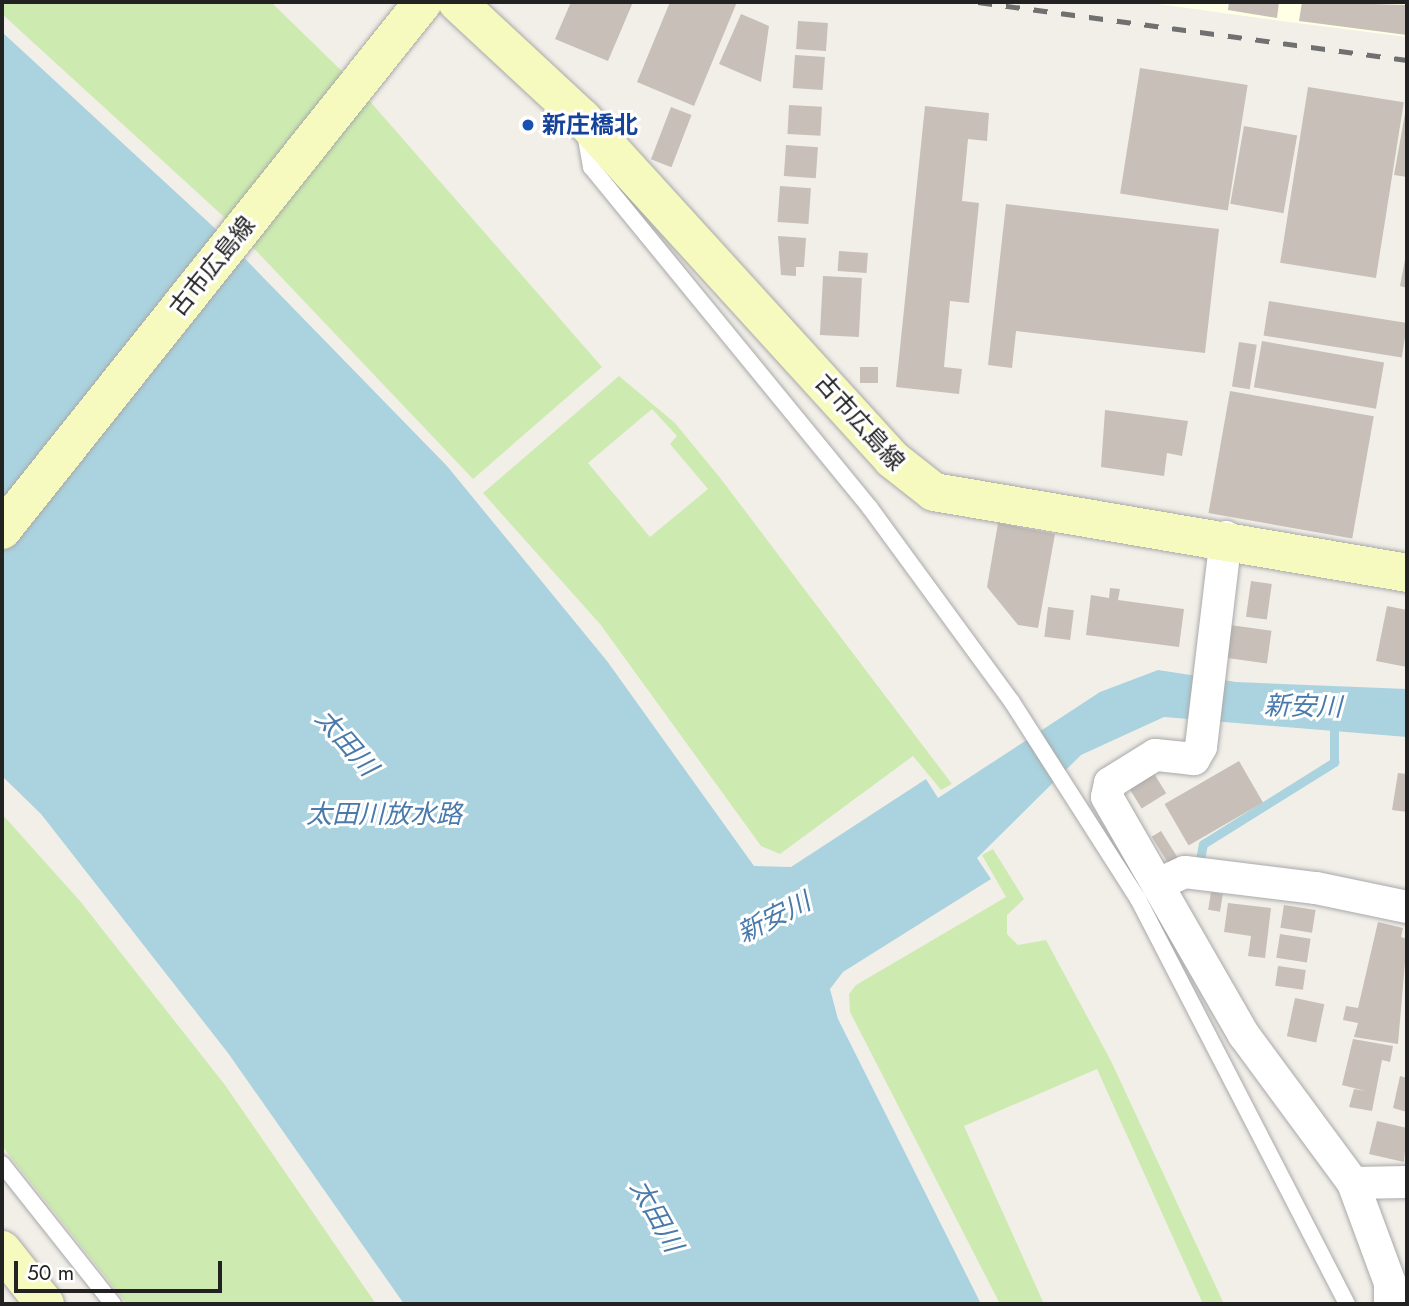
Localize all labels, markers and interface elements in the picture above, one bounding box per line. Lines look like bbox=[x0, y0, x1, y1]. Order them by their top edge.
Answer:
place label: 新庄橋北 bbox=[542, 111, 638, 139]
marker: 新庄橋北 bbox=[520, 117, 536, 133]
street label: 古市広島線 bbox=[163, 210, 261, 322]
street label: 古市広島線 bbox=[809, 368, 911, 476]
water label: 新安川 bbox=[1264, 691, 1342, 723]
water label: 太田川 bbox=[309, 703, 383, 783]
water label: 太田川放水路 bbox=[306, 799, 462, 831]
water label: 新安川 bbox=[732, 886, 816, 950]
water label: 太田川 bbox=[623, 1174, 689, 1258]
scale bar bbox=[18, 1246, 226, 1290]
text: 50 m bbox=[27, 1258, 74, 1288]

